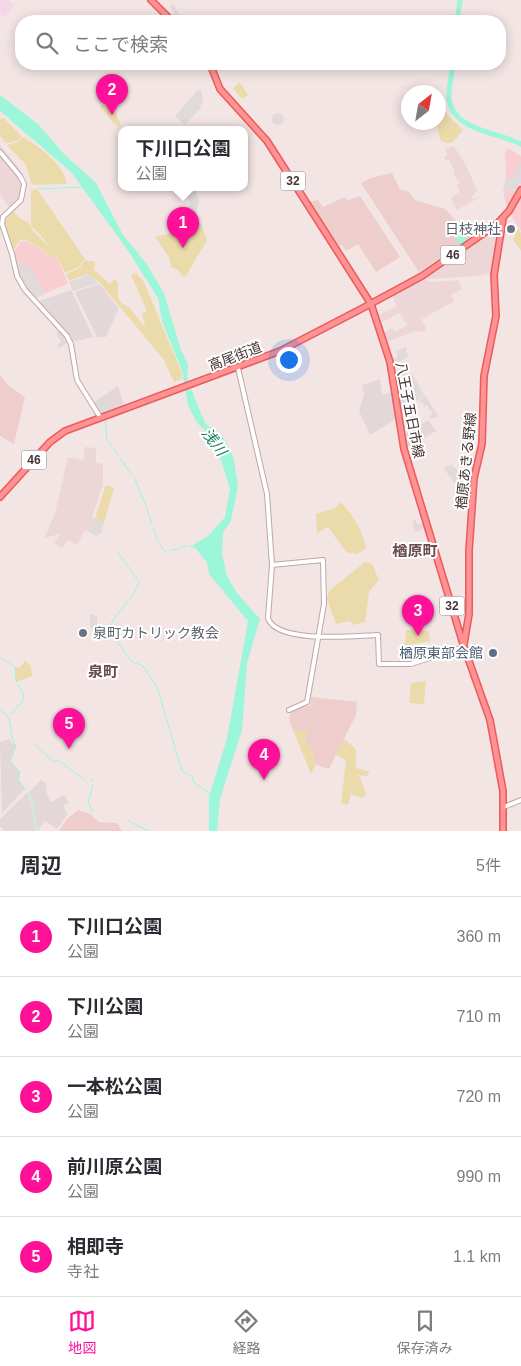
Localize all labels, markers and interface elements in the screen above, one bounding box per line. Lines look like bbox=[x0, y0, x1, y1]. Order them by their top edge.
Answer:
search box bbox=[15, 15, 506, 70]
icon: search bbox=[33, 29, 61, 57]
text: ここで検索 bbox=[73, 34, 168, 55]
pin: 2 bbox=[96, 74, 128, 115]
north arrow bbox=[401, 85, 446, 130]
popup bbox=[118, 126, 248, 191]
text: 下川口公園 bbox=[135, 138, 231, 159]
text: 公園 bbox=[135, 165, 168, 182]
road number: 32 bbox=[280, 172, 306, 190]
pin: 1 bbox=[167, 207, 199, 248]
place label: 日枝神社 bbox=[445, 221, 501, 237]
marker: 日枝神社 bbox=[505, 223, 517, 235]
road number: 46 bbox=[440, 246, 466, 264]
street label: 高尾街道 bbox=[206, 338, 264, 374]
your location bbox=[276, 347, 302, 373]
street label: 八王子五日市線 bbox=[393, 360, 427, 460]
street label: 楢原あきる野線 bbox=[453, 412, 479, 510]
water label: 浅川 bbox=[199, 425, 231, 460]
road number: 46 bbox=[22, 450, 46, 470]
district label: 楢原町 bbox=[392, 542, 438, 559]
pin: 3 bbox=[402, 595, 434, 636]
road number: 32 bbox=[440, 596, 464, 616]
place label: 泉町カトリック教会 bbox=[93, 625, 219, 641]
marker: 泉町カトリック教会 bbox=[77, 627, 89, 639]
place label: 楢原東部会館 bbox=[399, 645, 483, 661]
marker: 楢原東部会館 bbox=[487, 647, 499, 659]
district label: 泉町 bbox=[88, 663, 118, 680]
pin: 5 bbox=[53, 708, 85, 749]
pin: 4 bbox=[248, 739, 280, 780]
text: 周辺 bbox=[20, 854, 62, 877]
text: 5件 bbox=[476, 857, 501, 874]
text: 下川口公園 bbox=[67, 916, 162, 937]
text: 1 bbox=[32, 928, 40, 945]
text: 360 m bbox=[457, 928, 501, 945]
text: 公園 bbox=[67, 943, 99, 960]
text: 下川公園 bbox=[67, 996, 143, 1017]
text: 2 bbox=[32, 1008, 40, 1025]
text: 710 m bbox=[457, 1008, 501, 1025]
text: 公園 bbox=[67, 1023, 99, 1040]
text: 一本松公園 bbox=[67, 1076, 162, 1097]
text: 3 bbox=[32, 1088, 40, 1105]
text: 720 m bbox=[457, 1088, 501, 1105]
text: 公園 bbox=[67, 1103, 99, 1120]
text: 前川原公園 bbox=[67, 1156, 162, 1177]
text: 4 bbox=[32, 1168, 40, 1185]
text: 990 m bbox=[457, 1168, 501, 1185]
text: 公園 bbox=[67, 1183, 99, 1200]
text: 相即寺 bbox=[67, 1236, 124, 1257]
text: 5 bbox=[32, 1248, 40, 1265]
text: 1.1 km bbox=[453, 1248, 501, 1265]
text: 寺社 bbox=[67, 1263, 99, 1280]
tab: 地図 bbox=[68, 1307, 96, 1357]
tab: 経路 bbox=[232, 1307, 260, 1357]
tab: 保存済み bbox=[397, 1307, 453, 1357]

